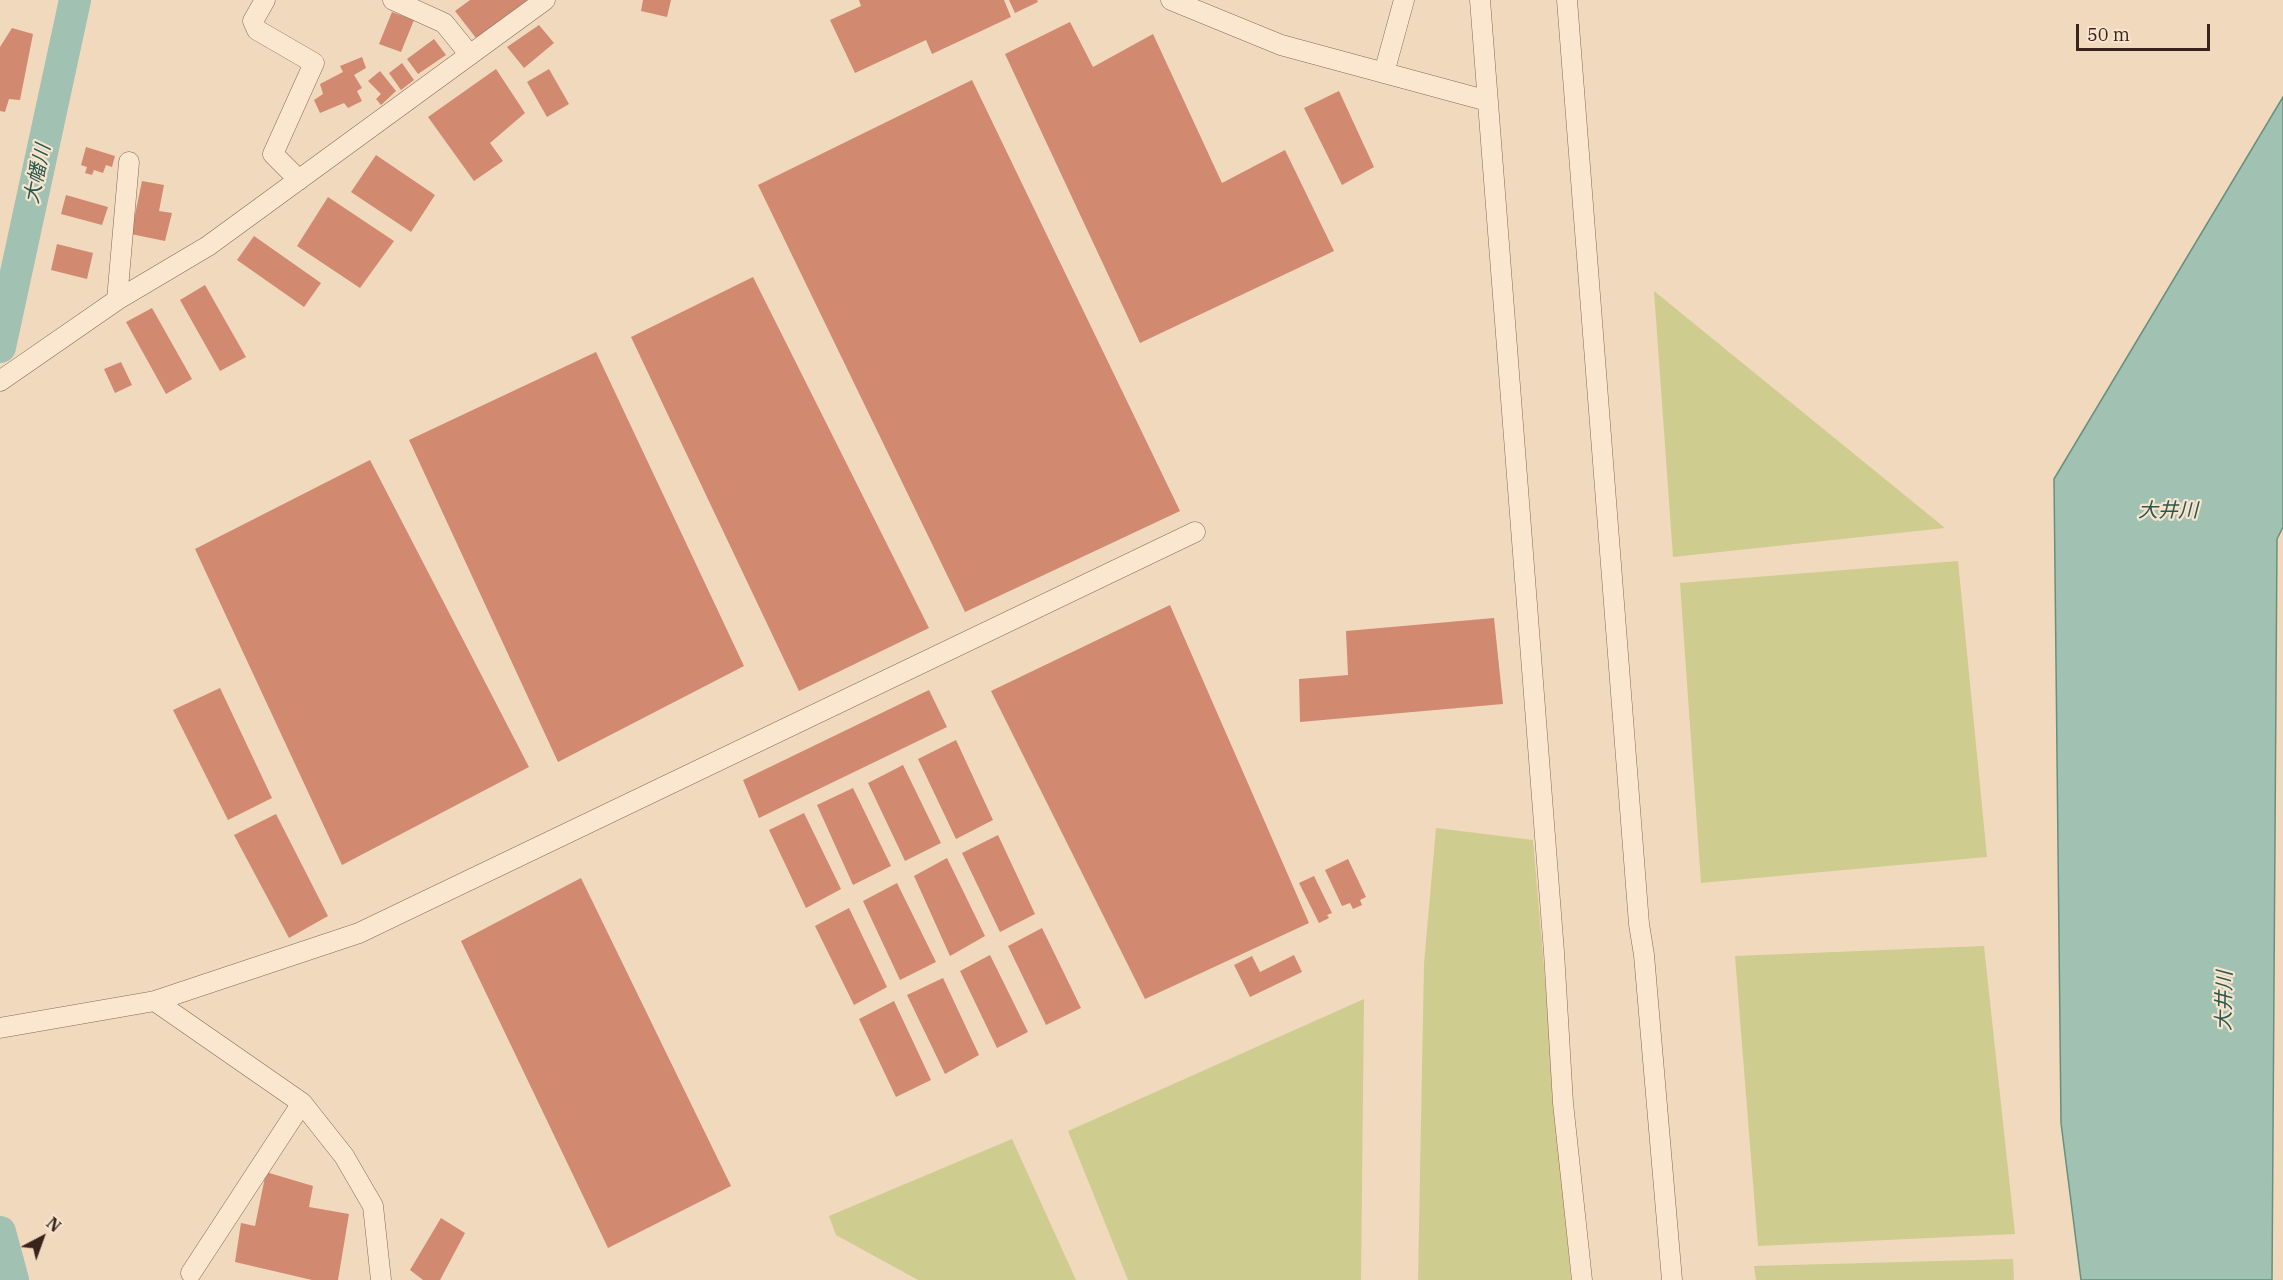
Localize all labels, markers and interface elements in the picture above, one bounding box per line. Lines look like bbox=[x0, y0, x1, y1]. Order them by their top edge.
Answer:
scale bar bbox=[2079, 12, 2212, 50]
text: 50 m bbox=[2087, 23, 2130, 46]
water label: 大幡川 bbox=[20, 142, 56, 206]
water label: 大井川 bbox=[2138, 499, 2198, 523]
water label: 大井川 bbox=[2212, 971, 2238, 1031]
north arrow bbox=[12, 1208, 72, 1268]
text: N bbox=[42, 1213, 65, 1236]

